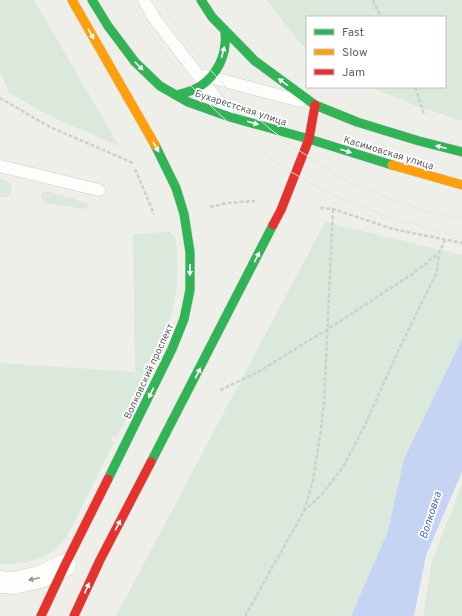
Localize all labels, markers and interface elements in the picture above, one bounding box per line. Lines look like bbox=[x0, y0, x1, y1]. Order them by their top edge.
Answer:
legend bbox=[306, 16, 446, 88]
text: Fast bbox=[342, 25, 364, 41]
one-way arrow bbox=[88, 28, 95, 40]
text: Slow bbox=[342, 45, 368, 61]
one-way arrow bbox=[220, 46, 226, 58]
one-way arrow bbox=[134, 61, 144, 71]
text: Jam bbox=[342, 65, 365, 81]
one-way arrow bbox=[278, 78, 289, 86]
street label: Бухарестская улица bbox=[193, 87, 288, 129]
one-way arrow bbox=[247, 120, 259, 126]
street label: Касимовская улица bbox=[342, 134, 435, 173]
one-way arrow bbox=[152, 141, 159, 153]
one-way arrow bbox=[434, 143, 447, 149]
one-way arrow bbox=[341, 148, 353, 154]
one-way arrow bbox=[254, 251, 261, 263]
one-way arrow bbox=[187, 264, 193, 277]
street label: Волковский проспект bbox=[121, 321, 177, 422]
one-way arrow bbox=[194, 367, 201, 378]
one-way arrow bbox=[148, 387, 154, 398]
water label: Волковка bbox=[417, 490, 445, 541]
one-way arrow bbox=[115, 520, 122, 531]
one-way arrow bbox=[27, 576, 40, 582]
one-way arrow bbox=[84, 582, 91, 594]

